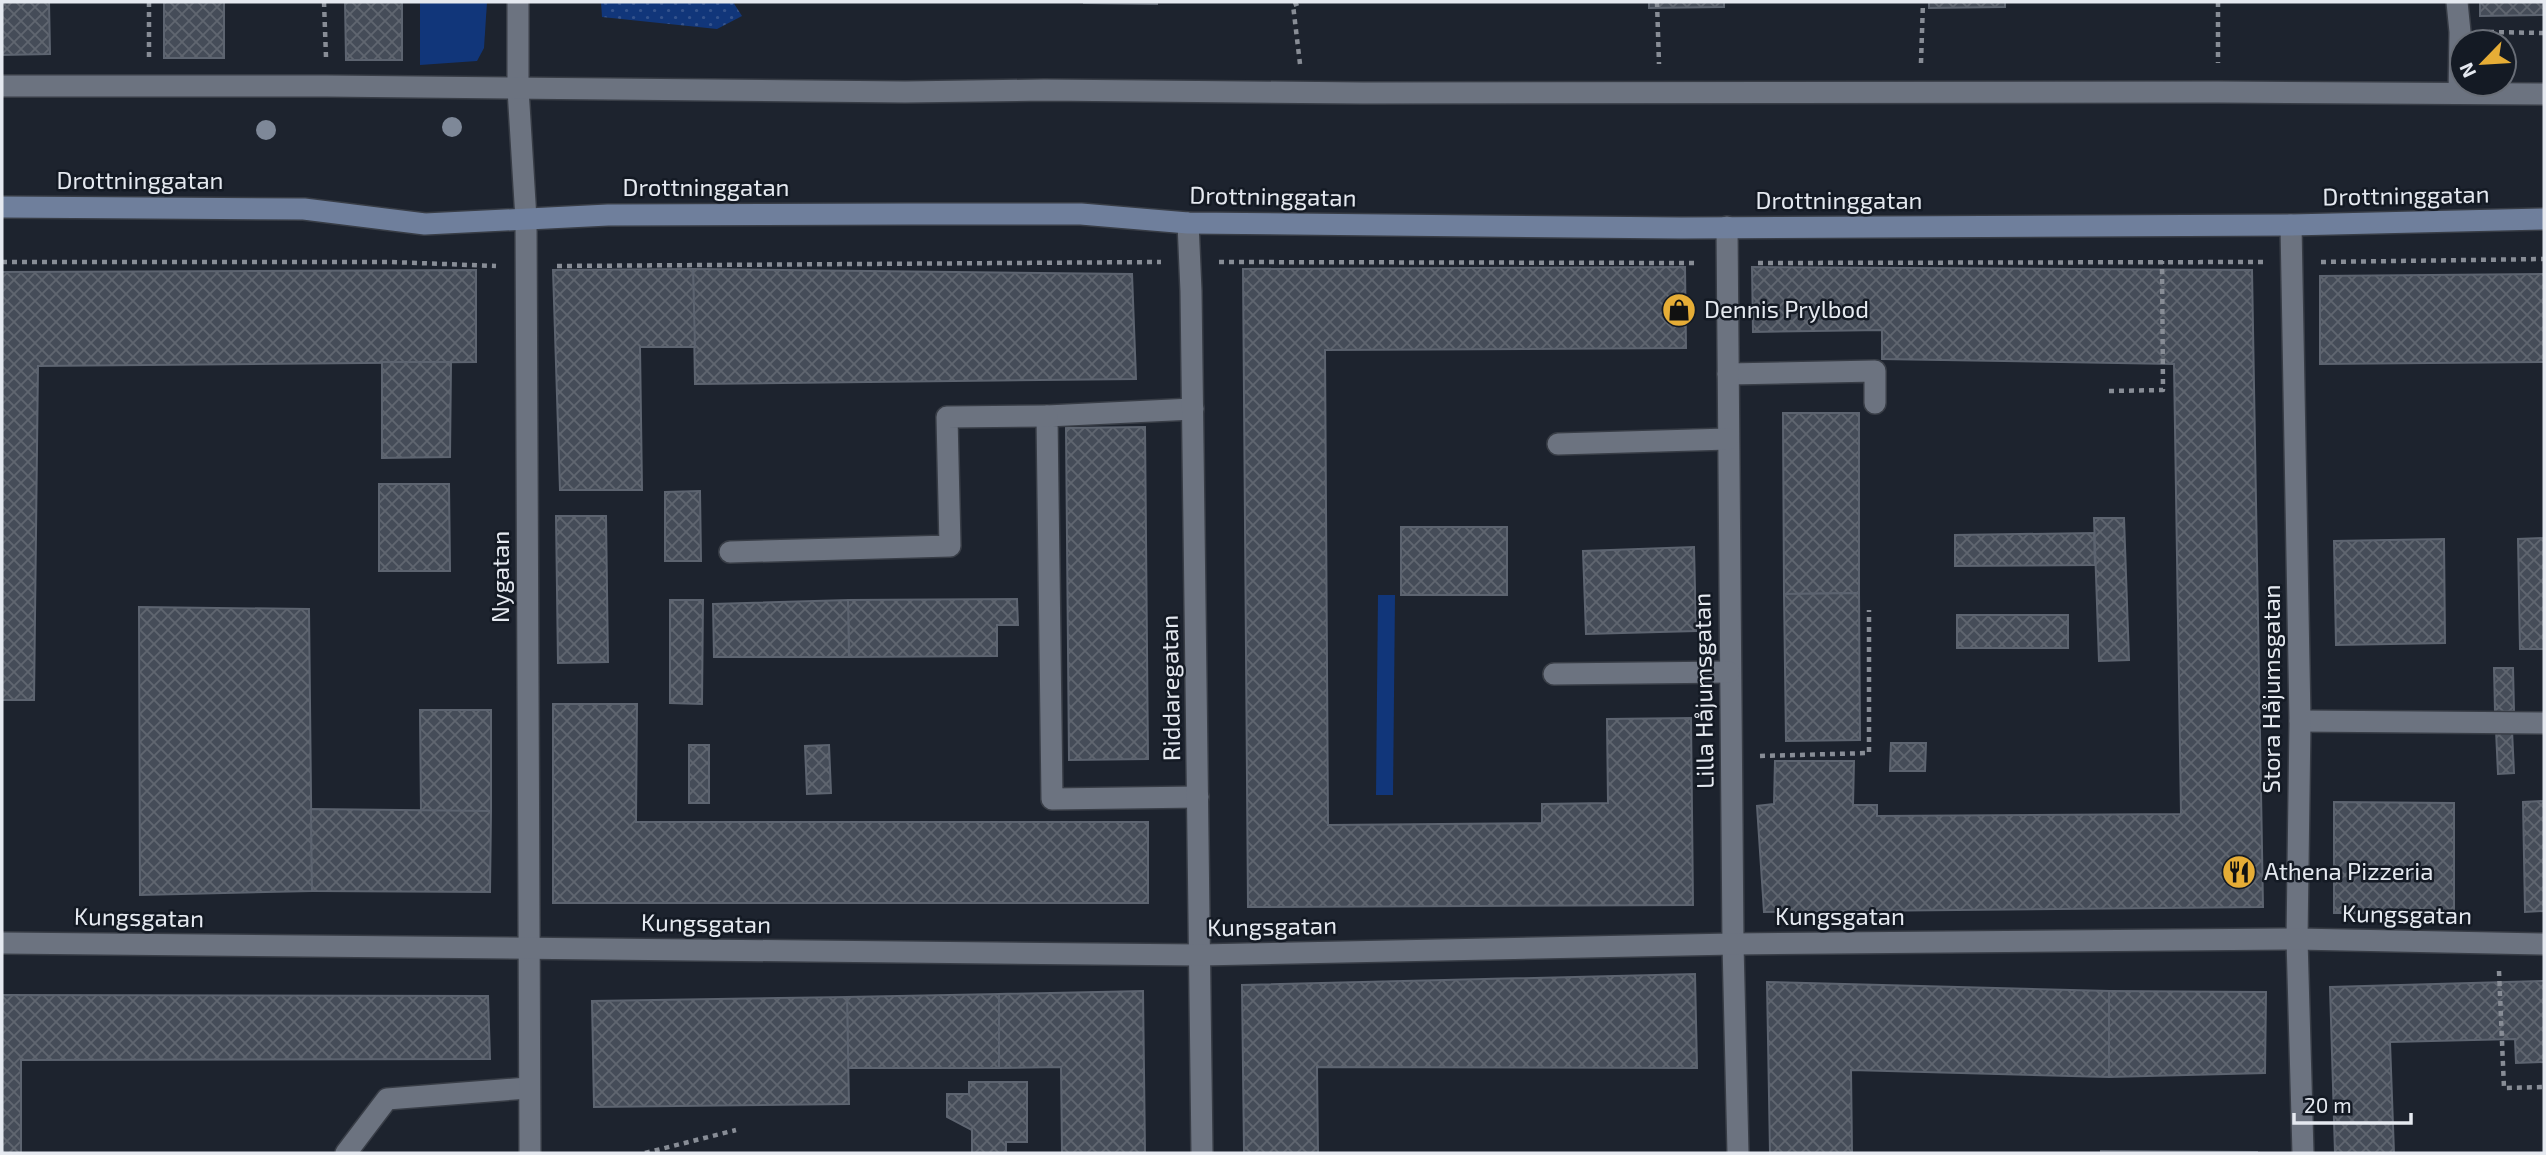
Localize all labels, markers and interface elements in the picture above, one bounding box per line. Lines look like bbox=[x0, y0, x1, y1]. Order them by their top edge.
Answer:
north arrow bbox=[2448, 28, 2518, 98]
text: N bbox=[2454, 59, 2480, 81]
street label: Drottninggatan bbox=[56, 165, 224, 194]
street label: Drottninggatan bbox=[622, 172, 790, 201]
street label: Drottninggatan bbox=[2322, 179, 2490, 210]
street label: Drottninggatan bbox=[1189, 180, 1357, 211]
street label: Drottninggatan bbox=[1755, 185, 1923, 214]
shop icon: Dennis Prylbod bbox=[1660, 291, 1698, 329]
place label: Dennis Prylbod bbox=[1704, 294, 1869, 323]
street label: Nygatan bbox=[485, 531, 514, 623]
street label: Stora Håjumsgatan bbox=[2256, 584, 2285, 794]
street label: Lilla Håjumsgatan bbox=[1686, 593, 1719, 789]
street label: Riddaregatan bbox=[1154, 615, 1185, 761]
restaurant icon: Athena Pizzeria bbox=[2220, 853, 2258, 891]
place label: Athena Pizzeria bbox=[2264, 856, 2433, 885]
street label: Kungsgatan bbox=[2342, 898, 2472, 929]
street label: Kungsgatan bbox=[74, 901, 204, 932]
street label: Kungsgatan bbox=[1775, 901, 1905, 930]
street label: Kungsgatan bbox=[641, 907, 771, 938]
street label: Kungsgatan bbox=[1207, 910, 1337, 941]
scale bar bbox=[2294, 1082, 2411, 1126]
text: 20 m bbox=[2304, 1092, 2352, 1117]

